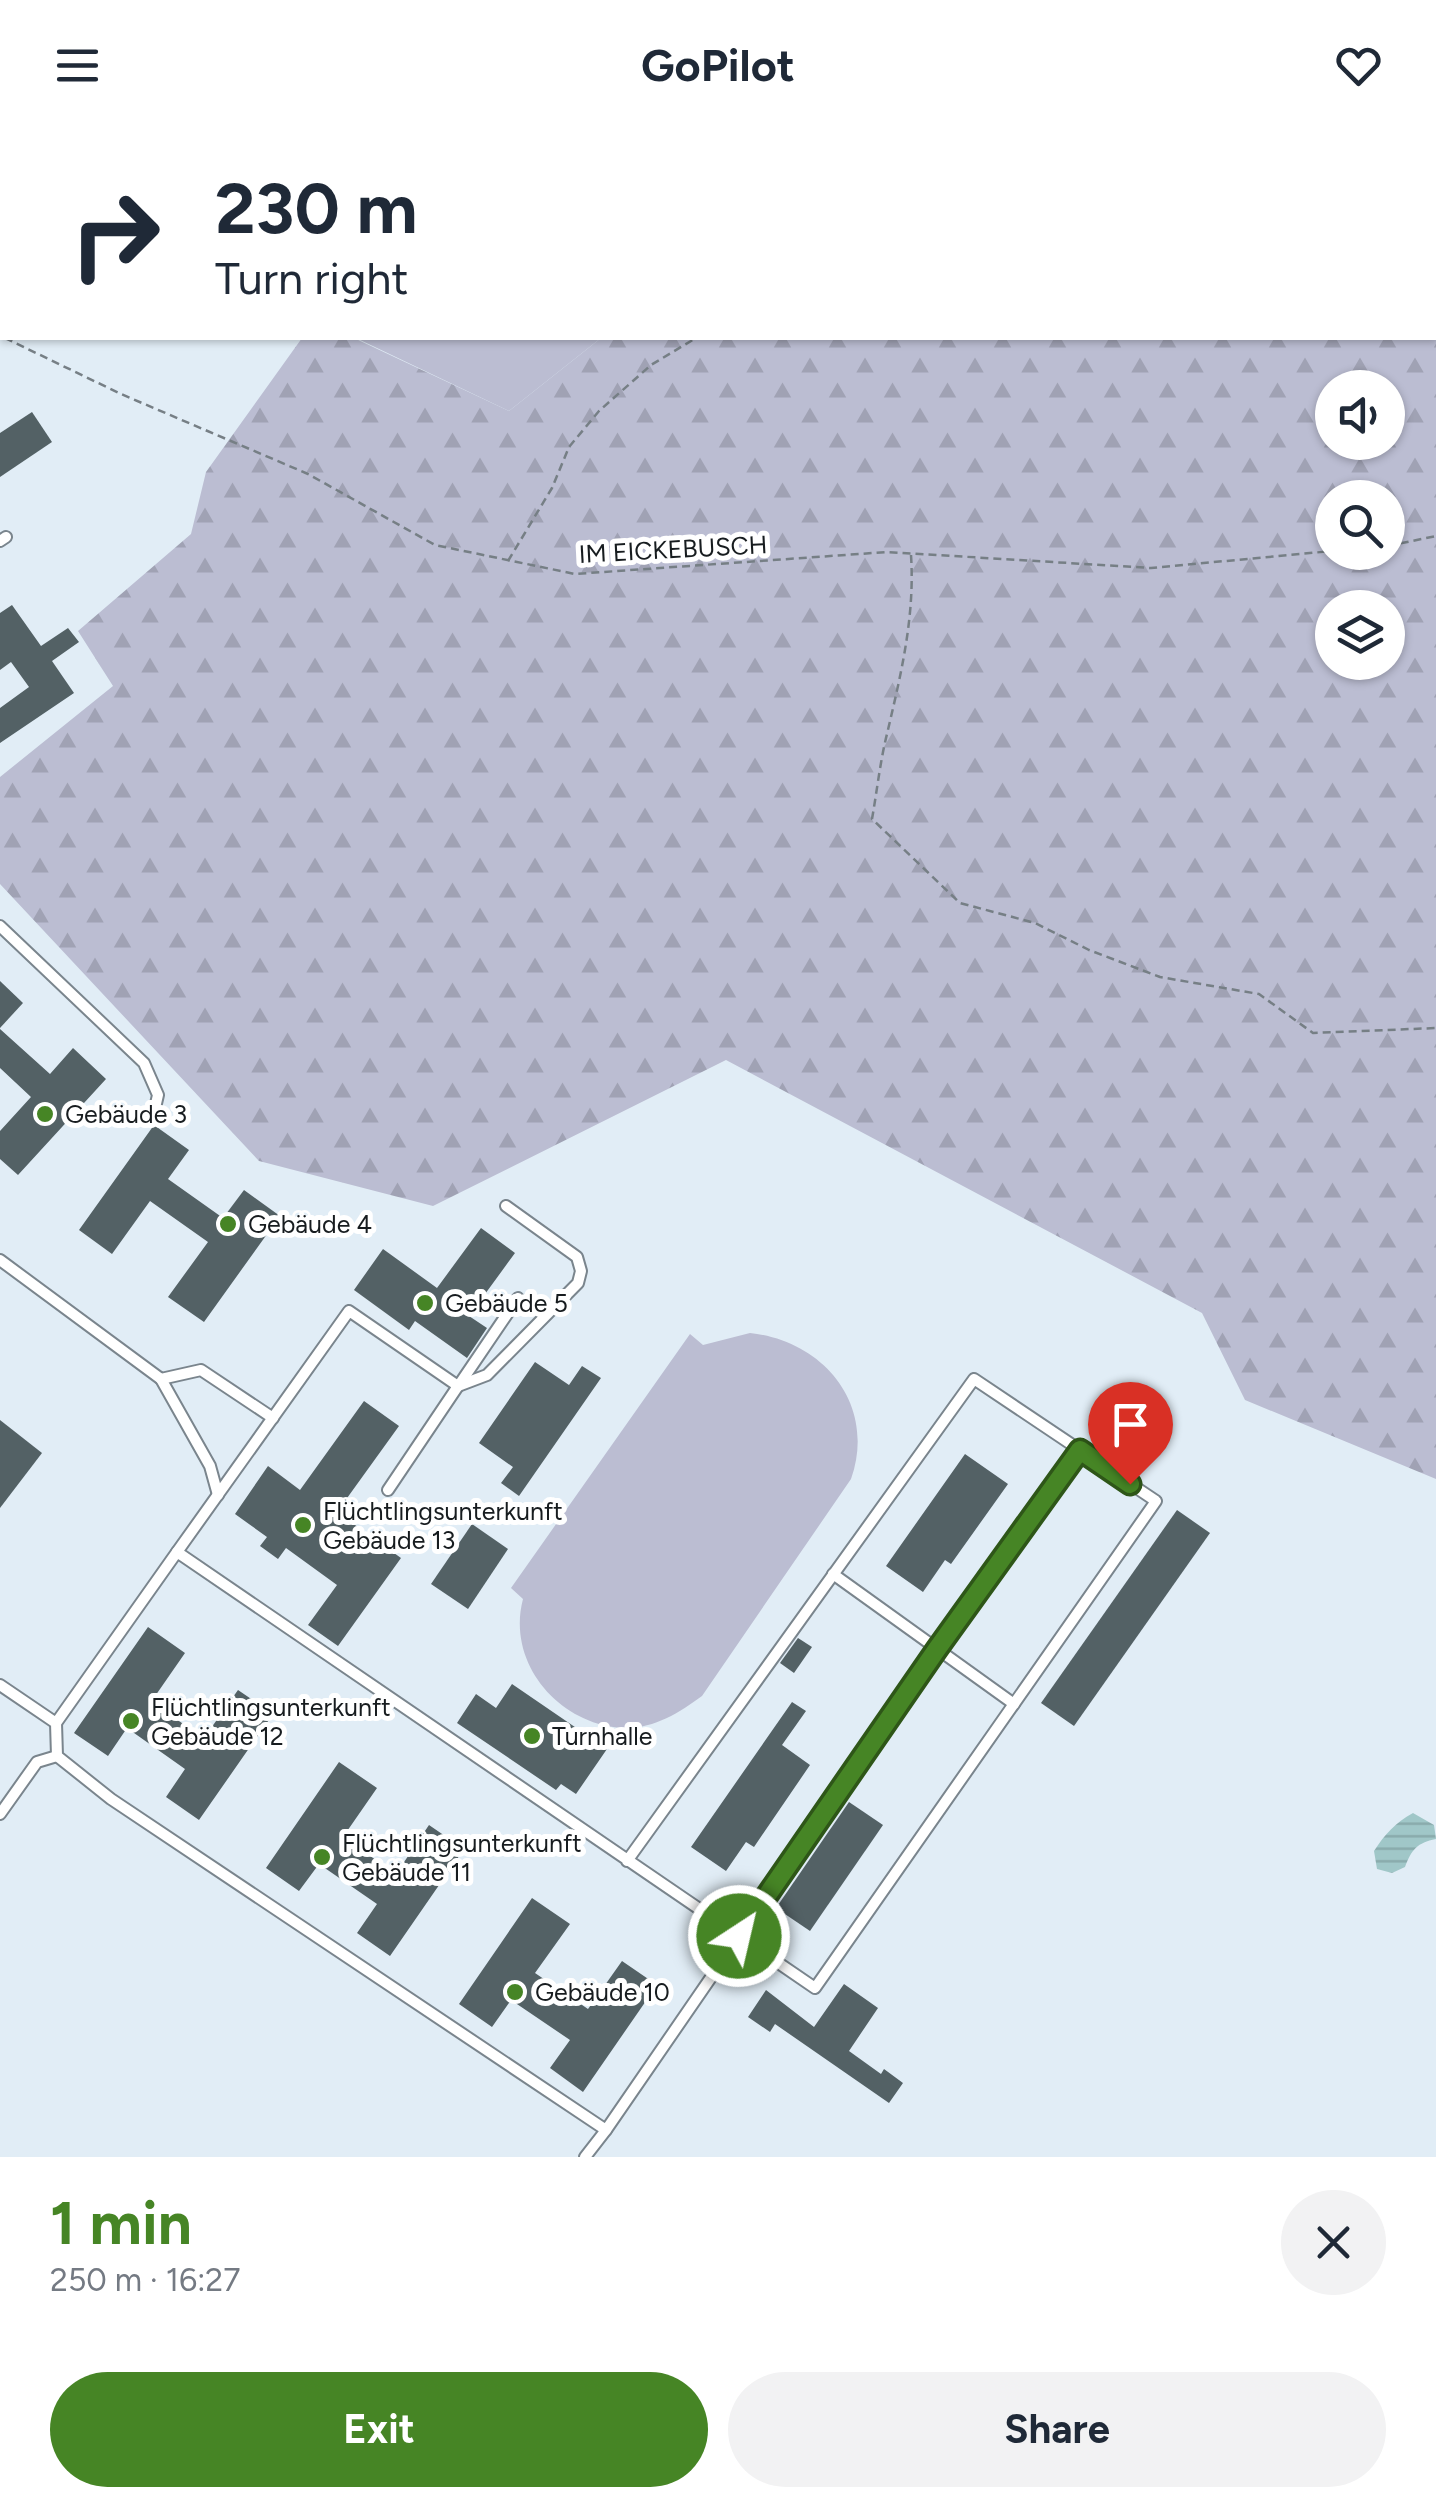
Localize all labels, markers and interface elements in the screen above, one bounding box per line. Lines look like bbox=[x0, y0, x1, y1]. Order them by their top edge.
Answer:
icon: menu bbox=[50, 38, 105, 93]
text: GoPilot bbox=[641, 38, 795, 92]
icon: heart bbox=[1331, 38, 1386, 93]
text: 230 m bbox=[215, 166, 418, 251]
icon: right bbox=[50, 170, 180, 300]
text: Turn right bbox=[215, 251, 408, 305]
map controls bbox=[1315, 370, 1405, 680]
button: sound bbox=[1315, 370, 1405, 460]
button: search bbox=[1315, 480, 1405, 570]
street label: IM EICKEBUSCH bbox=[578, 529, 768, 569]
button: layers bbox=[1315, 590, 1405, 680]
place label: Gebäude 3 bbox=[65, 1099, 187, 1129]
marker: Gebäude 3 bbox=[34, 1103, 56, 1125]
place label: Gebäude 4 bbox=[248, 1209, 372, 1239]
marker: Gebäude 4 bbox=[217, 1213, 239, 1235]
place label: Gebäude 5 bbox=[445, 1288, 568, 1318]
marker: Gebäude 5 bbox=[414, 1292, 436, 1314]
pin bbox=[1088, 1382, 1173, 1485]
icon: arrive bbox=[1103, 1397, 1158, 1452]
place label: Flüchtlingsunterkunft Gebäude 13 bbox=[323, 1496, 563, 1555]
marker: Flüchtlingsunterkunft Gebäude 13 bbox=[292, 1514, 314, 1536]
place label: Flüchtlingsunterkunft Gebäude 12 bbox=[151, 1692, 391, 1751]
marker: Flüchtlingsunterkunft Gebäude 12 bbox=[120, 1710, 142, 1732]
place label: Turnhalle bbox=[552, 1721, 652, 1751]
marker: Turnhalle bbox=[521, 1725, 543, 1747]
place label: Flüchtlingsunterkunft Gebäude 11 bbox=[342, 1828, 582, 1887]
marker: Flüchtlingsunterkunft Gebäude 11 bbox=[311, 1846, 333, 1868]
position arrow bbox=[687, 1884, 791, 1988]
place label: Gebäude 10 bbox=[535, 1977, 670, 2007]
marker: Gebäude 10 bbox=[504, 1981, 526, 2003]
text: 1 min bbox=[50, 2187, 192, 2259]
button: close bbox=[1281, 2190, 1386, 2295]
text: 250 m · 16:27 bbox=[50, 2261, 240, 2299]
button: Exit bbox=[50, 2372, 708, 2487]
button: Share bbox=[728, 2372, 1386, 2487]

